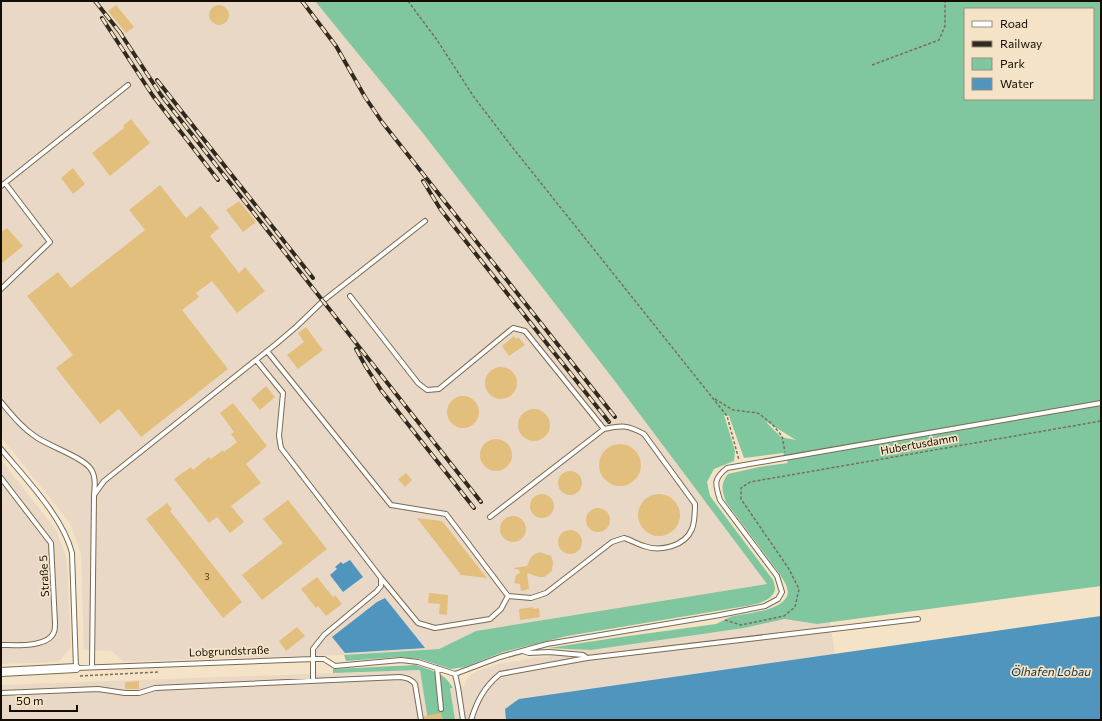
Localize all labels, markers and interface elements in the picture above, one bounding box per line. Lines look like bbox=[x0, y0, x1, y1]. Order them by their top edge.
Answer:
legend bbox=[964, 8, 1094, 100]
text: Road bbox=[1000, 16, 1028, 30]
text: Railway bbox=[1000, 36, 1042, 50]
text: Park bbox=[1000, 56, 1026, 70]
text: Water bbox=[1000, 76, 1034, 90]
street label: Hubertusdamm bbox=[879, 430, 958, 457]
street label: Straße 5 bbox=[36, 555, 51, 597]
house number: 3 bbox=[204, 571, 210, 582]
street label: Lobgrundstraße bbox=[189, 643, 270, 658]
water label: Ölhafen Lobau bbox=[1011, 664, 1091, 678]
scale bar bbox=[10, 687, 77, 713]
text: 50 m bbox=[16, 693, 44, 707]

